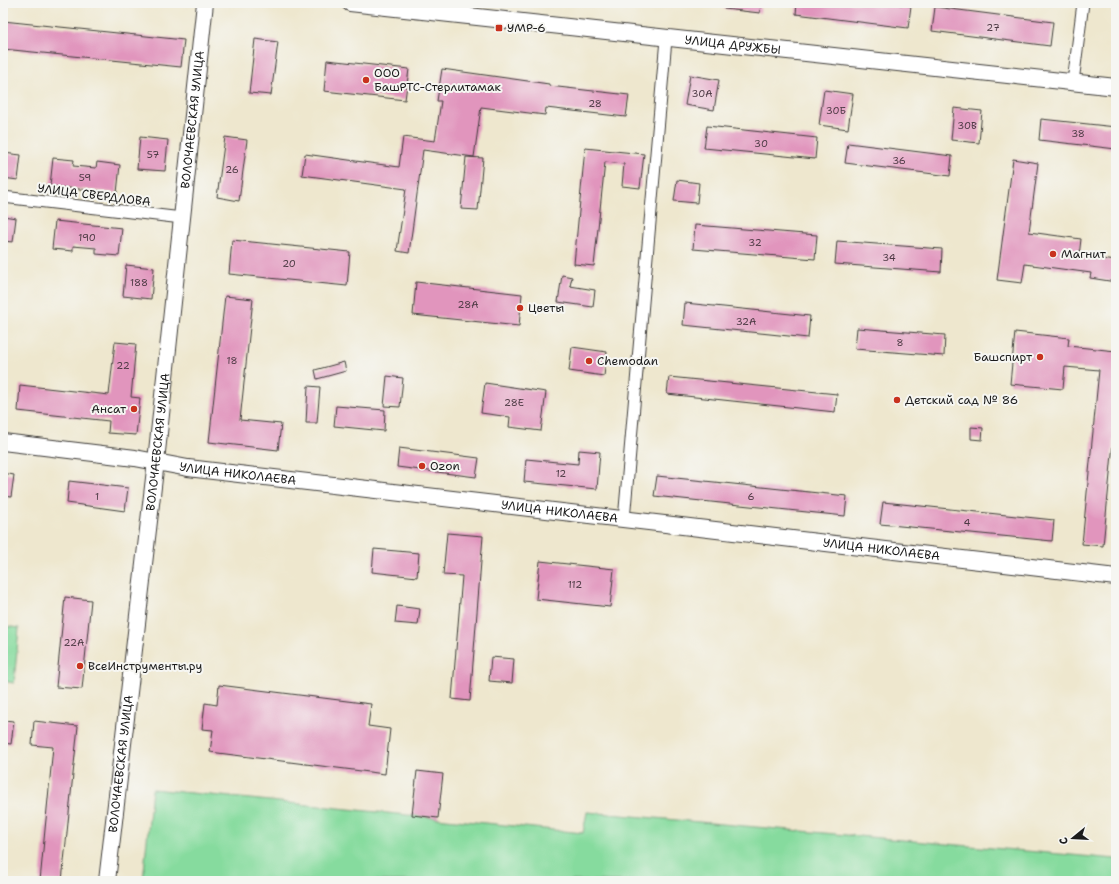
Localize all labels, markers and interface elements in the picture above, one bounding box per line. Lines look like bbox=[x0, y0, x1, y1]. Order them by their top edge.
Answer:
place label: УМР-6 bbox=[507, 20, 546, 36]
house number: 27 bbox=[986, 21, 1000, 34]
marker: УМР-6 bbox=[494, 23, 504, 33]
street label: УЛИЦА ДРУЖБЫ bbox=[684, 32, 782, 58]
street label: ВОЛОЧАЕВСКАЯ УЛИЦА bbox=[177, 50, 208, 189]
place label: ООО БашРТС-Стерлитамак bbox=[374, 65, 501, 95]
marker: ООО БашРТС-Стерлитамак bbox=[361, 75, 371, 85]
house number: 30А bbox=[691, 87, 713, 100]
house number: 28 bbox=[588, 97, 602, 110]
house number: 30Б bbox=[826, 104, 846, 117]
house number: 30В bbox=[957, 119, 977, 132]
house number: 38 bbox=[1071, 127, 1085, 140]
house number: 30 bbox=[754, 137, 768, 150]
house number: 57 bbox=[147, 148, 159, 161]
house number: 36 bbox=[892, 154, 906, 167]
house number: 26 bbox=[225, 163, 239, 176]
house number: 59 bbox=[79, 171, 91, 184]
street label: УЛИЦА СВЕРДЛОВА bbox=[36, 180, 152, 210]
house number: 190 bbox=[78, 231, 96, 244]
house number: 32 bbox=[748, 236, 762, 249]
place label: Магнит bbox=[1061, 246, 1107, 262]
marker: Магнит bbox=[1048, 249, 1058, 259]
house number: 34 bbox=[882, 251, 896, 264]
house number: 20 bbox=[282, 257, 296, 270]
house number: 188 bbox=[130, 276, 148, 289]
house number: 28А bbox=[458, 298, 478, 311]
place label: Цветы bbox=[528, 300, 564, 316]
marker: Цветы bbox=[515, 303, 525, 313]
house number: 32А bbox=[736, 315, 756, 328]
house number: 8 bbox=[897, 336, 904, 349]
place label: Башспирт bbox=[973, 349, 1033, 365]
marker: Башспирт bbox=[1035, 352, 1045, 362]
place label: Chemodan bbox=[597, 353, 658, 369]
house number: 18 bbox=[226, 354, 238, 367]
marker: Chemodan bbox=[584, 356, 594, 366]
house number: 22 bbox=[116, 359, 130, 372]
street label: ВОЛОЧАЕВСКАЯ УЛИЦА bbox=[142, 372, 173, 512]
place label: Детский сад № 86 bbox=[905, 392, 1018, 408]
marker: Детский сад № 86 bbox=[892, 395, 902, 405]
house number: 28Е bbox=[504, 396, 524, 409]
place label: Ансат bbox=[91, 401, 127, 417]
marker: Ансат bbox=[129, 404, 139, 414]
place label: Ozon bbox=[430, 458, 460, 474]
street label: УЛИЦА НИКОЛАЕВА bbox=[178, 459, 297, 489]
marker: Ozon bbox=[417, 461, 427, 471]
house number: 12 bbox=[556, 467, 566, 480]
house number: 1 bbox=[95, 490, 99, 503]
house number: 6 bbox=[748, 490, 755, 503]
street label: УЛИЦА НИКОЛАЕВА bbox=[500, 497, 619, 526]
house number: 4 bbox=[964, 516, 971, 529]
street label: УЛИЦА НИКОЛАЕВА bbox=[822, 535, 941, 564]
house number: 112 bbox=[568, 578, 582, 591]
house number: 22А bbox=[64, 636, 84, 649]
place label: ВсеИнструменты.ру bbox=[88, 658, 202, 674]
marker: ВсеИнструменты.ру bbox=[75, 661, 85, 671]
street label: ВОЛОЧАЕВСКАЯ УЛИЦА bbox=[105, 694, 137, 833]
north arrow bbox=[1053, 818, 1093, 858]
text: С bbox=[1056, 835, 1072, 846]

